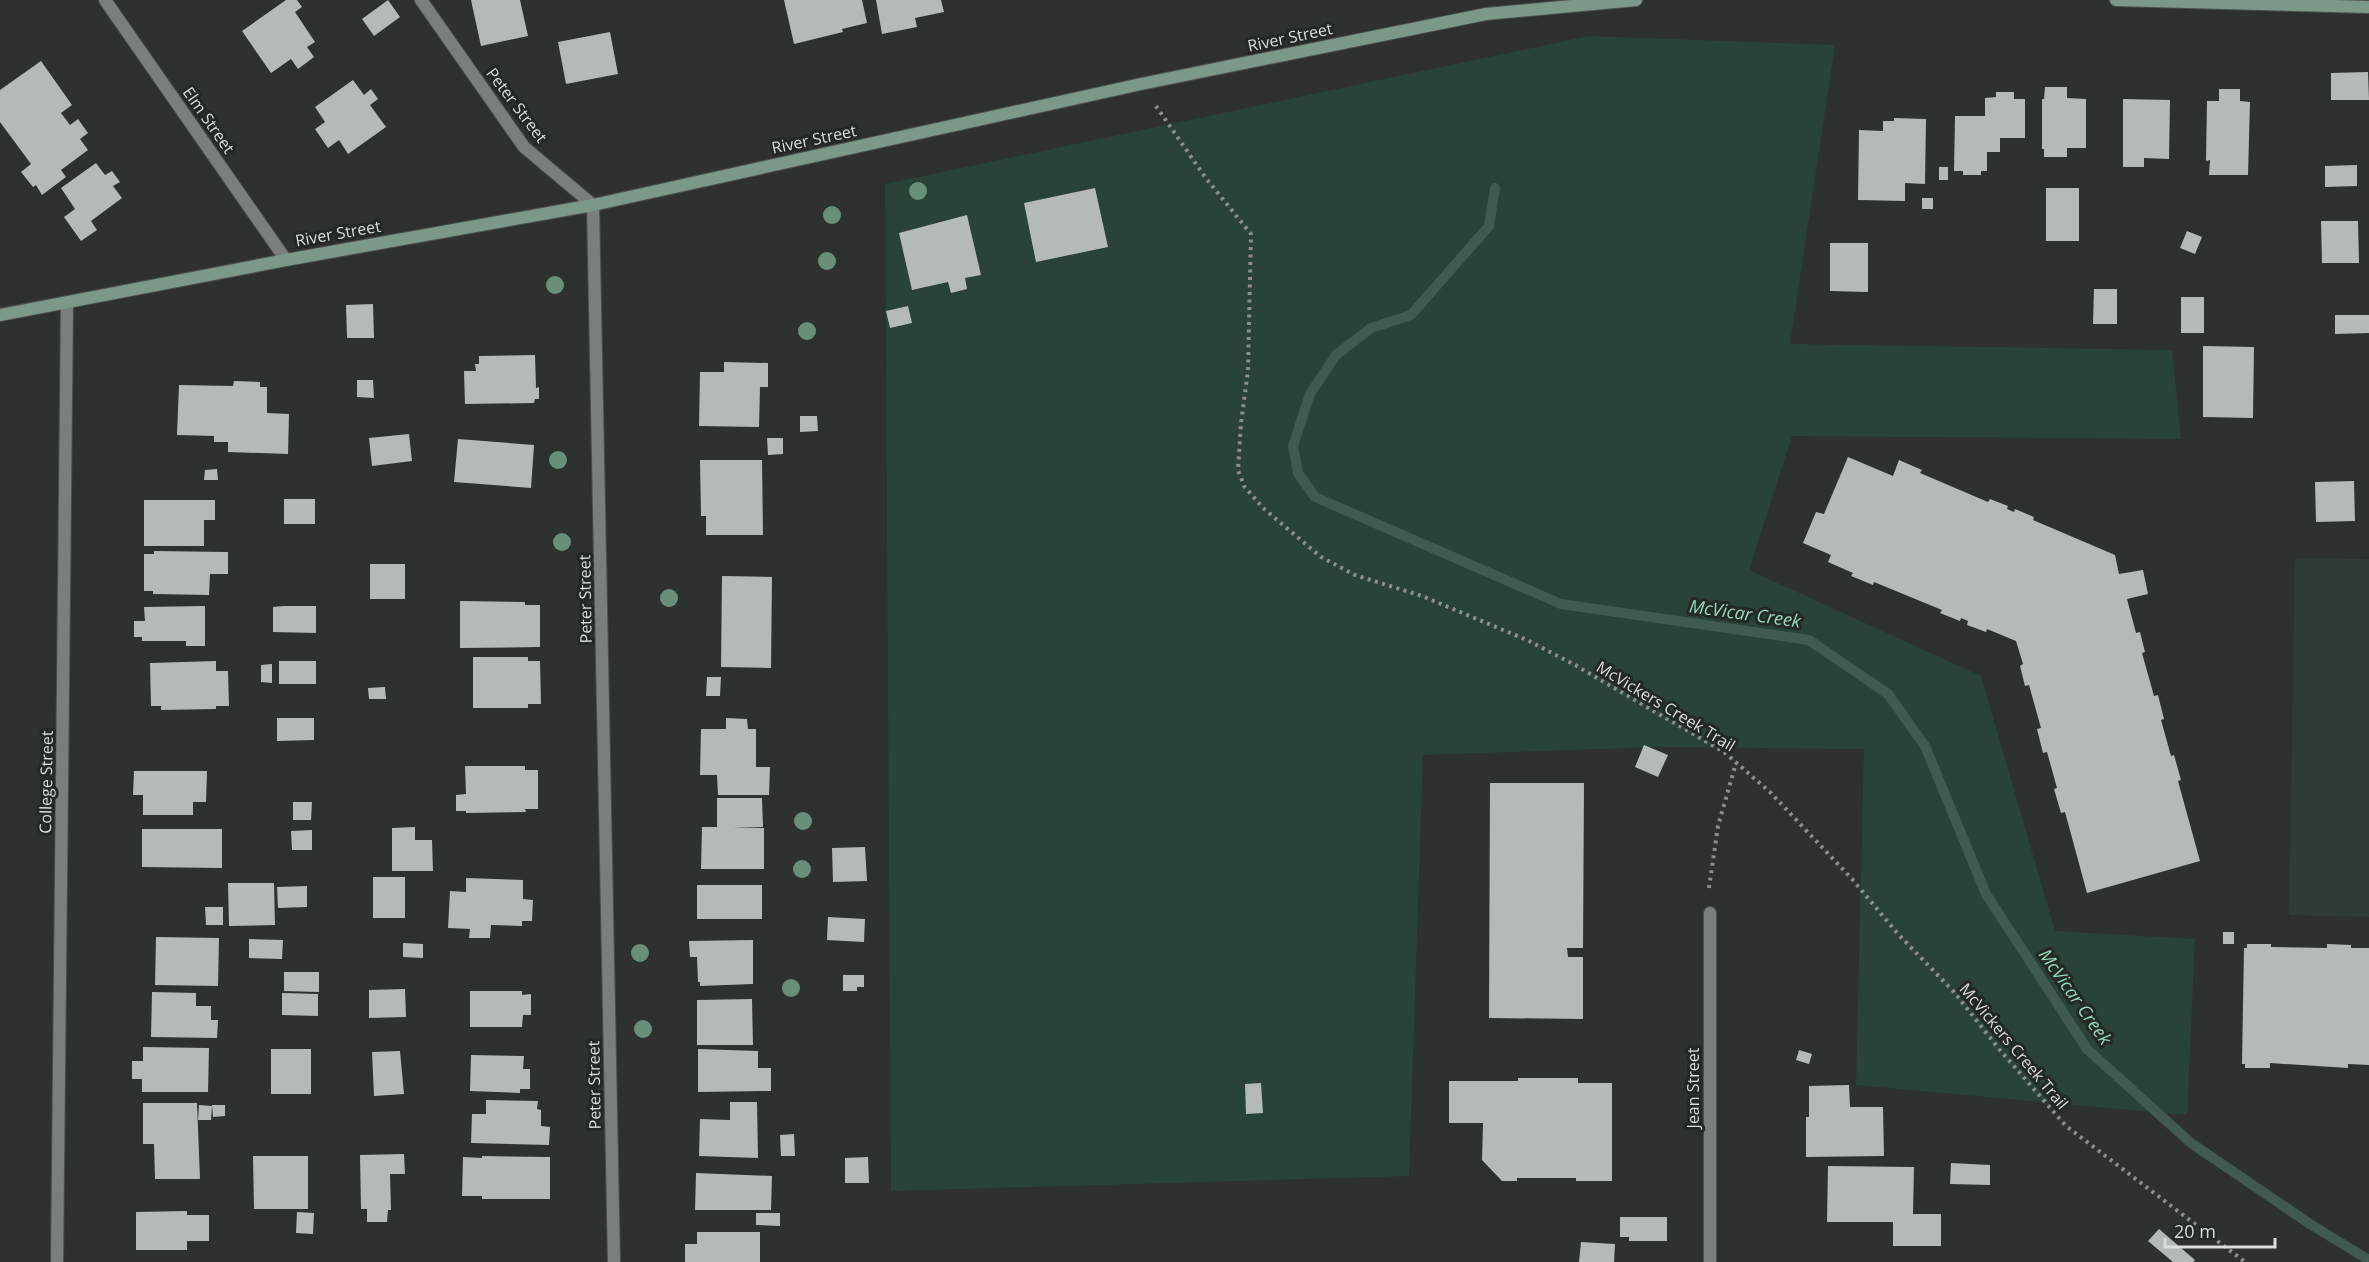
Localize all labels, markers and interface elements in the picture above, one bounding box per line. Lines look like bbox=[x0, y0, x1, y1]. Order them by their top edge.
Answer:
street label: River Street bbox=[1246, 17, 1335, 57]
street label: Peter Street bbox=[482, 63, 553, 147]
street label: Elm Street bbox=[178, 82, 240, 158]
street label: River Street bbox=[770, 119, 859, 159]
street label: River Street bbox=[294, 215, 383, 251]
street label: Peter Street bbox=[573, 554, 597, 644]
water label: McVicar Creek bbox=[1688, 593, 1804, 633]
street label: McVickers Creek Trail bbox=[1592, 656, 1740, 756]
street label: College Street bbox=[34, 730, 58, 834]
water label: McVicar Creek bbox=[2034, 944, 2119, 1050]
street label: McVickers Creek Trail bbox=[1955, 978, 2073, 1114]
street label: Peter Street bbox=[582, 1040, 606, 1130]
street label: Jean Street bbox=[1682, 1047, 1704, 1130]
scale bar bbox=[2165, 1211, 2274, 1249]
text: 20 m bbox=[2174, 1219, 2216, 1243]

